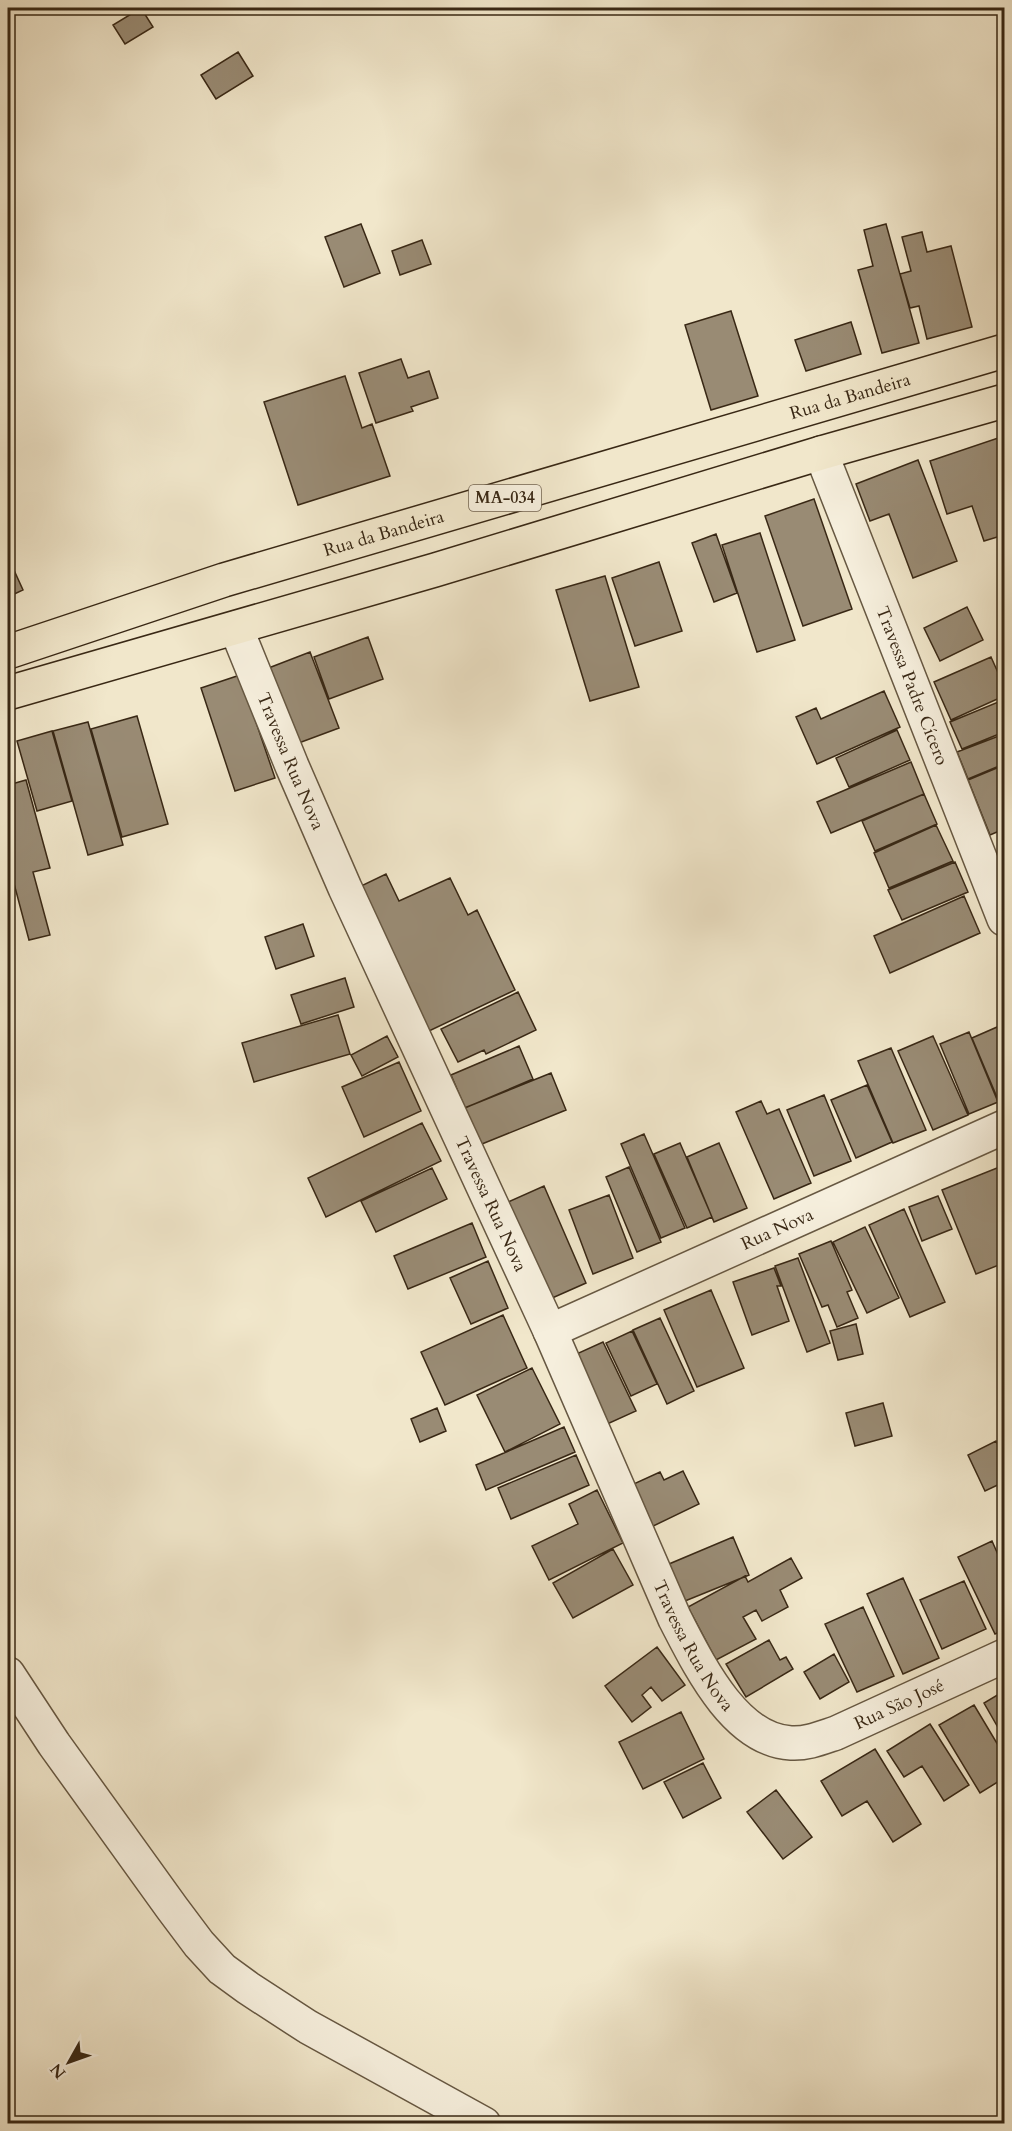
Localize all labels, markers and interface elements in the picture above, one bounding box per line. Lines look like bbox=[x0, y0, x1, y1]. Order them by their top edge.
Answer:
street label: Rua da Bandeira bbox=[787, 367, 913, 426]
road number: MA-034 bbox=[469, 485, 541, 511]
street label: Rua da Bandeira bbox=[320, 504, 447, 563]
street label: Travessa Padre Cícero bbox=[870, 603, 955, 769]
street label: Travessa Rua Nova bbox=[251, 689, 331, 834]
street label: Travessa Rua Nova bbox=[449, 1132, 533, 1276]
street label: Rua Nova bbox=[737, 1202, 818, 1256]
street label: Travessa Rua Nova bbox=[647, 1576, 740, 1717]
street label: Rua São José bbox=[850, 1673, 948, 1736]
north arrow bbox=[39, 2032, 99, 2092]
text: N bbox=[45, 2059, 71, 2083]

